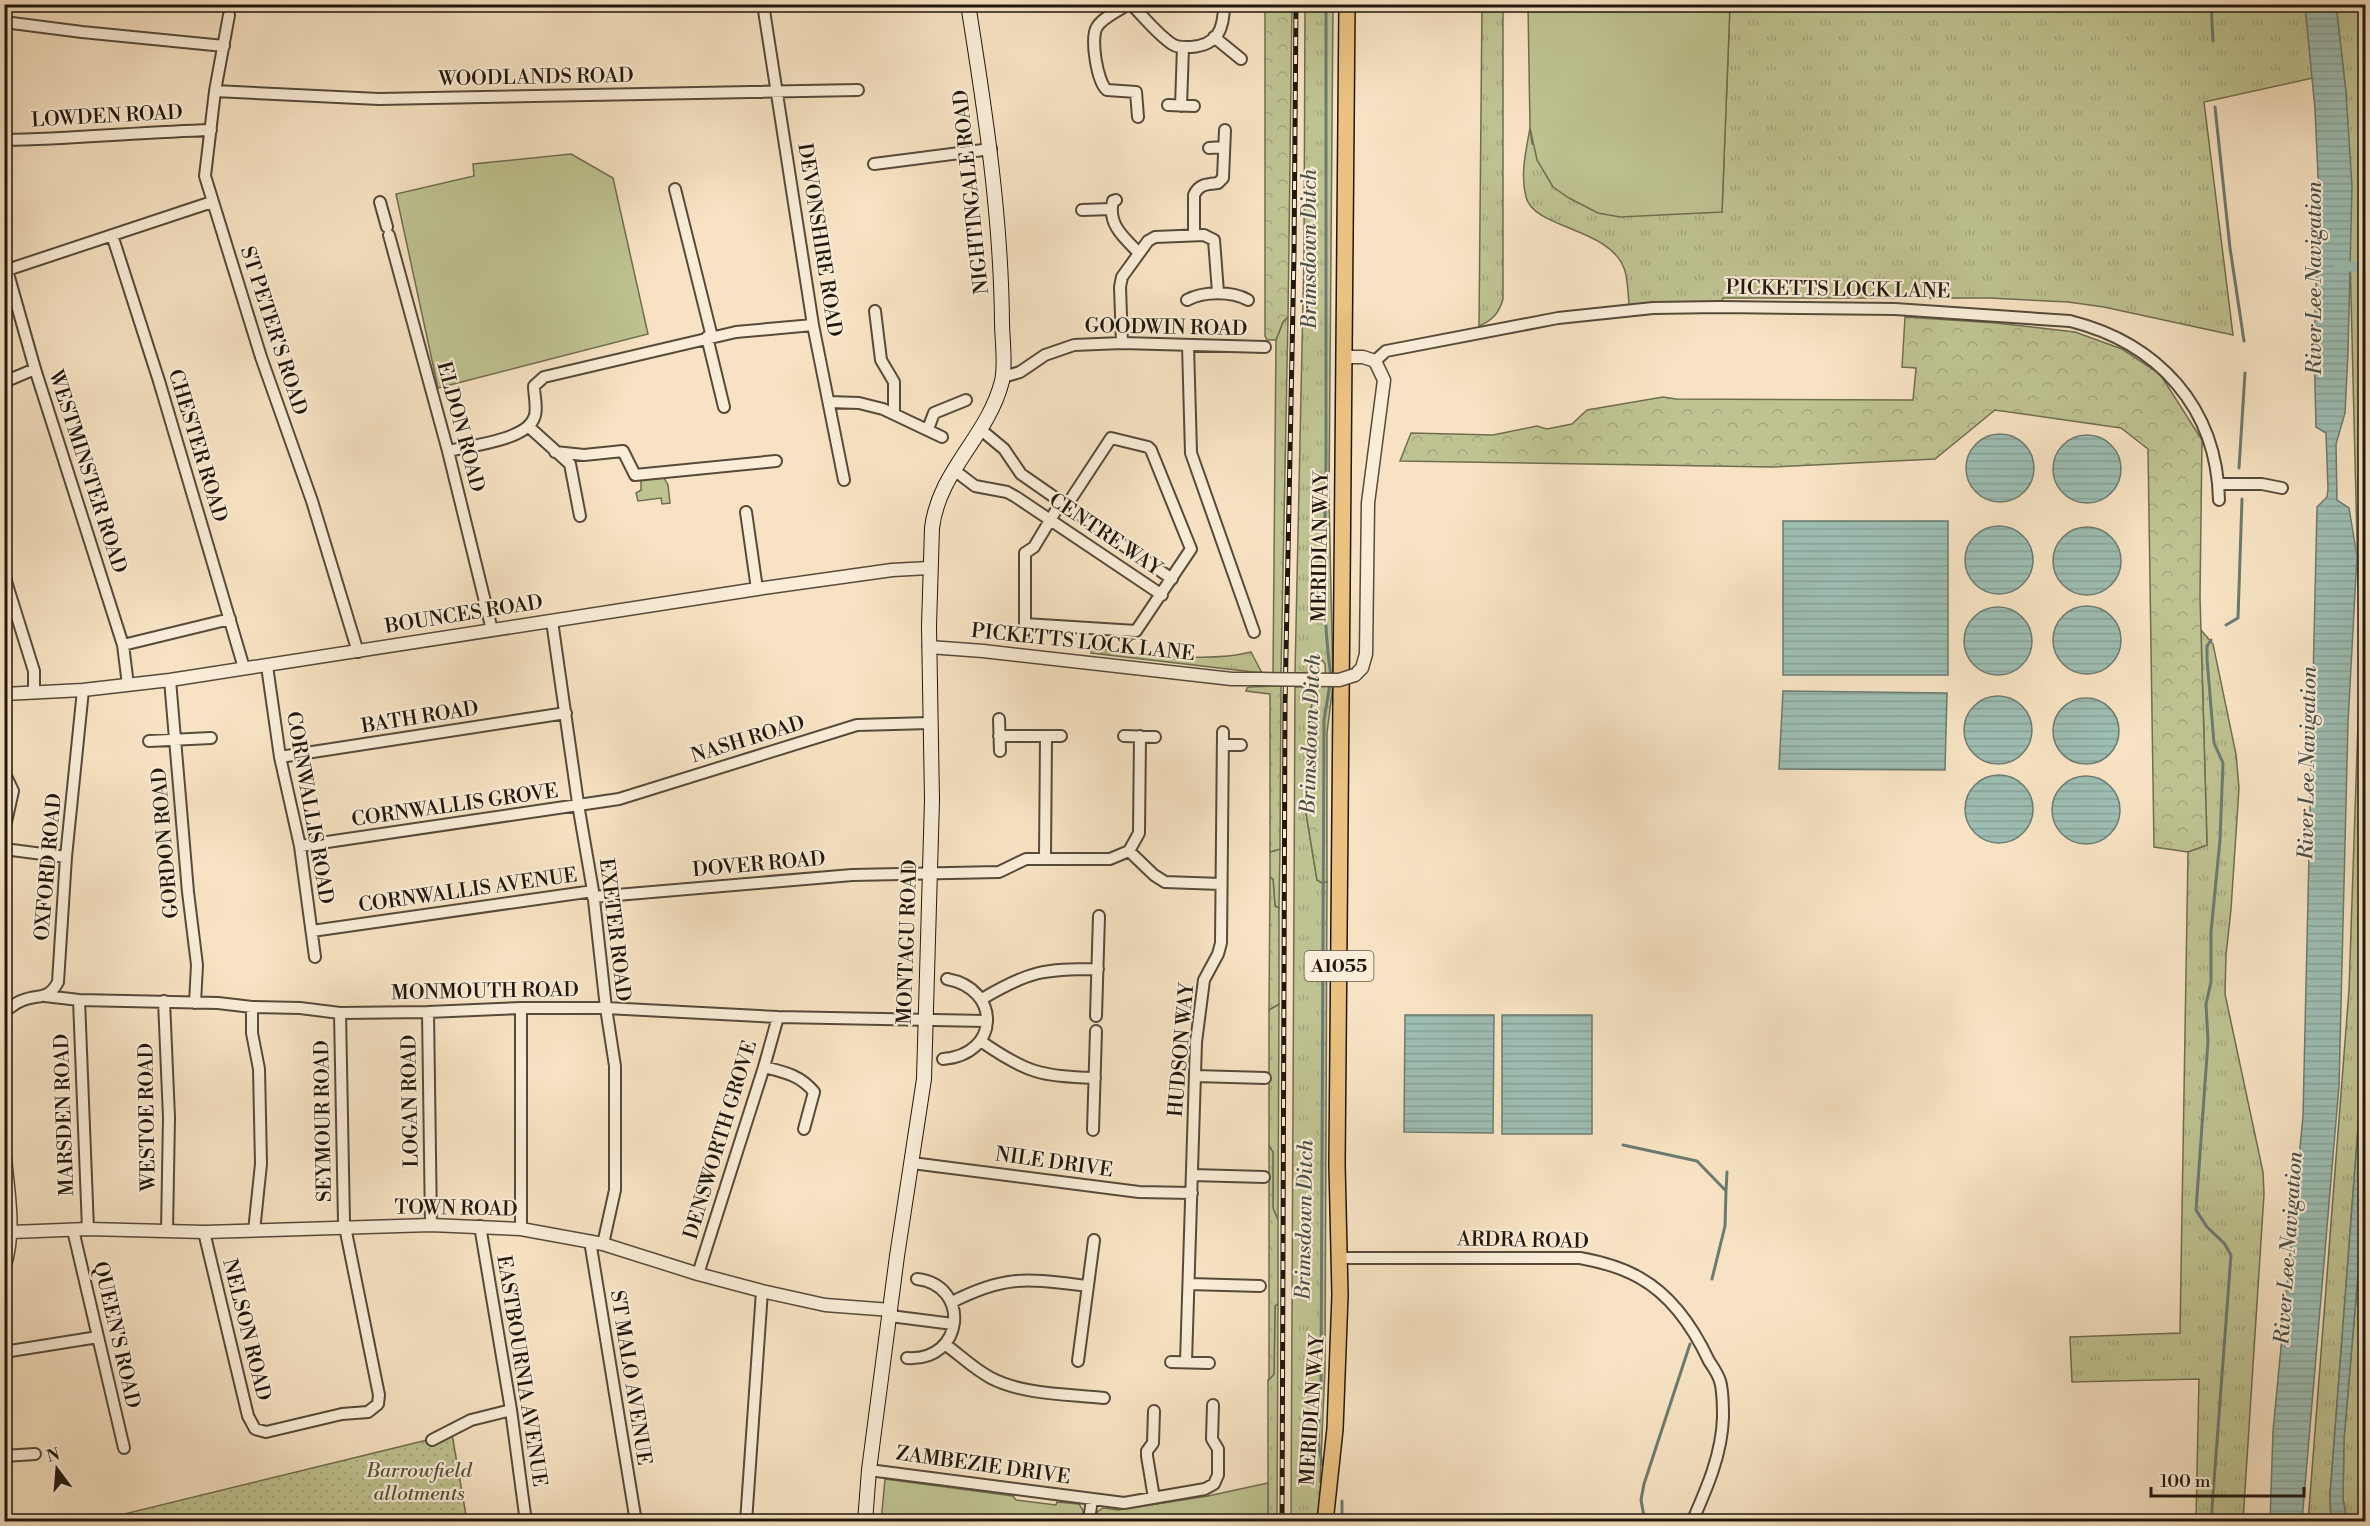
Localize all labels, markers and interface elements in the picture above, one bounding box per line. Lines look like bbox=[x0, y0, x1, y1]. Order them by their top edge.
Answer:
street label: WOODLANDS ROAD bbox=[437, 64, 634, 92]
street label: NIGHTINGALE ROAD bbox=[949, 88, 995, 296]
street label: LOWDEN ROAD bbox=[31, 101, 183, 133]
street label: DEVONSHIRE ROAD bbox=[791, 141, 847, 339]
water label: Brimsdown Ditch bbox=[1297, 168, 1323, 330]
water label: River Lee Navigation bbox=[2302, 181, 2328, 376]
street label: ST PETER'S ROAD bbox=[234, 243, 312, 419]
street label: PICKETTS LOCK LANE bbox=[1725, 276, 1951, 304]
street label: GOODWIN ROAD bbox=[1084, 314, 1248, 342]
street label: ELDON ROAD bbox=[431, 359, 489, 495]
street label: WESTMINSTER ROAD bbox=[42, 366, 132, 577]
street label: CHESTER ROAD bbox=[162, 367, 232, 525]
street label: MERIDIAN WAY bbox=[1307, 470, 1335, 623]
street label: CENTRE WAY bbox=[1044, 488, 1167, 582]
street label: BOUNCES ROAD bbox=[382, 590, 545, 640]
street label: PICKETTS LOCK LANE bbox=[970, 619, 1196, 667]
water label: Brimsdown Ditch bbox=[1295, 653, 1327, 816]
water label: River Lee Navigation bbox=[2293, 666, 2323, 861]
street label: BATH ROAD bbox=[359, 696, 480, 740]
street label: CORNWALLIS ROAD bbox=[280, 710, 338, 906]
street label: NASH ROAD bbox=[688, 711, 808, 769]
street label: GORDON ROAD bbox=[147, 766, 185, 920]
street label: CORNWALLIS GROVE bbox=[350, 779, 560, 833]
street label: OXFORD ROAD bbox=[30, 792, 68, 942]
street label: DOVER ROAD bbox=[691, 847, 827, 883]
street label: EXETER ROAD bbox=[593, 857, 635, 1003]
street label: MONTAGU ROAD bbox=[893, 859, 923, 1025]
street label: CORNWALLIS AVENUE bbox=[357, 863, 579, 919]
road number: A1055 bbox=[1304, 951, 1374, 981]
street label: MONMOUTH ROAD bbox=[391, 978, 579, 1006]
street label: HUDSON WAY bbox=[1164, 981, 1200, 1118]
street label: MARSDEN ROAD bbox=[50, 1033, 80, 1197]
street label: LOGAN ROAD bbox=[397, 1034, 425, 1168]
street label: DENSWORTH GROVE bbox=[679, 1037, 763, 1243]
street label: SEYMOUR ROAD bbox=[310, 1040, 338, 1202]
street label: WESTOE ROAD bbox=[134, 1043, 162, 1192]
water label: Brimsdown Ditch bbox=[1291, 1139, 1319, 1301]
street label: NILE DRIVE bbox=[993, 1142, 1115, 1184]
water label: River Lee Navigation bbox=[2269, 1150, 2309, 1347]
street label: TOWN ROAD bbox=[394, 1195, 518, 1223]
street label: ARDRA ROAD bbox=[1456, 1227, 1589, 1255]
street label: EASTBOURNIA AVENUE bbox=[490, 1253, 552, 1489]
street label: NELSON ROAD bbox=[216, 1257, 276, 1403]
street label: QUEEN'S ROAD bbox=[87, 1259, 145, 1411]
street label: ST MALO AVENUE bbox=[604, 1289, 656, 1467]
street label: MERIDIAN WAY bbox=[1295, 1333, 1331, 1486]
north arrow bbox=[27, 1439, 87, 1499]
street label: ZAMBEZIE DRIVE bbox=[894, 1441, 1072, 1491]
text: N bbox=[44, 1444, 62, 1467]
park label: Barrowfield allotments bbox=[365, 1459, 473, 1507]
scale bar bbox=[2151, 1460, 2304, 1498]
text: 100 m bbox=[2160, 1470, 2211, 1493]

